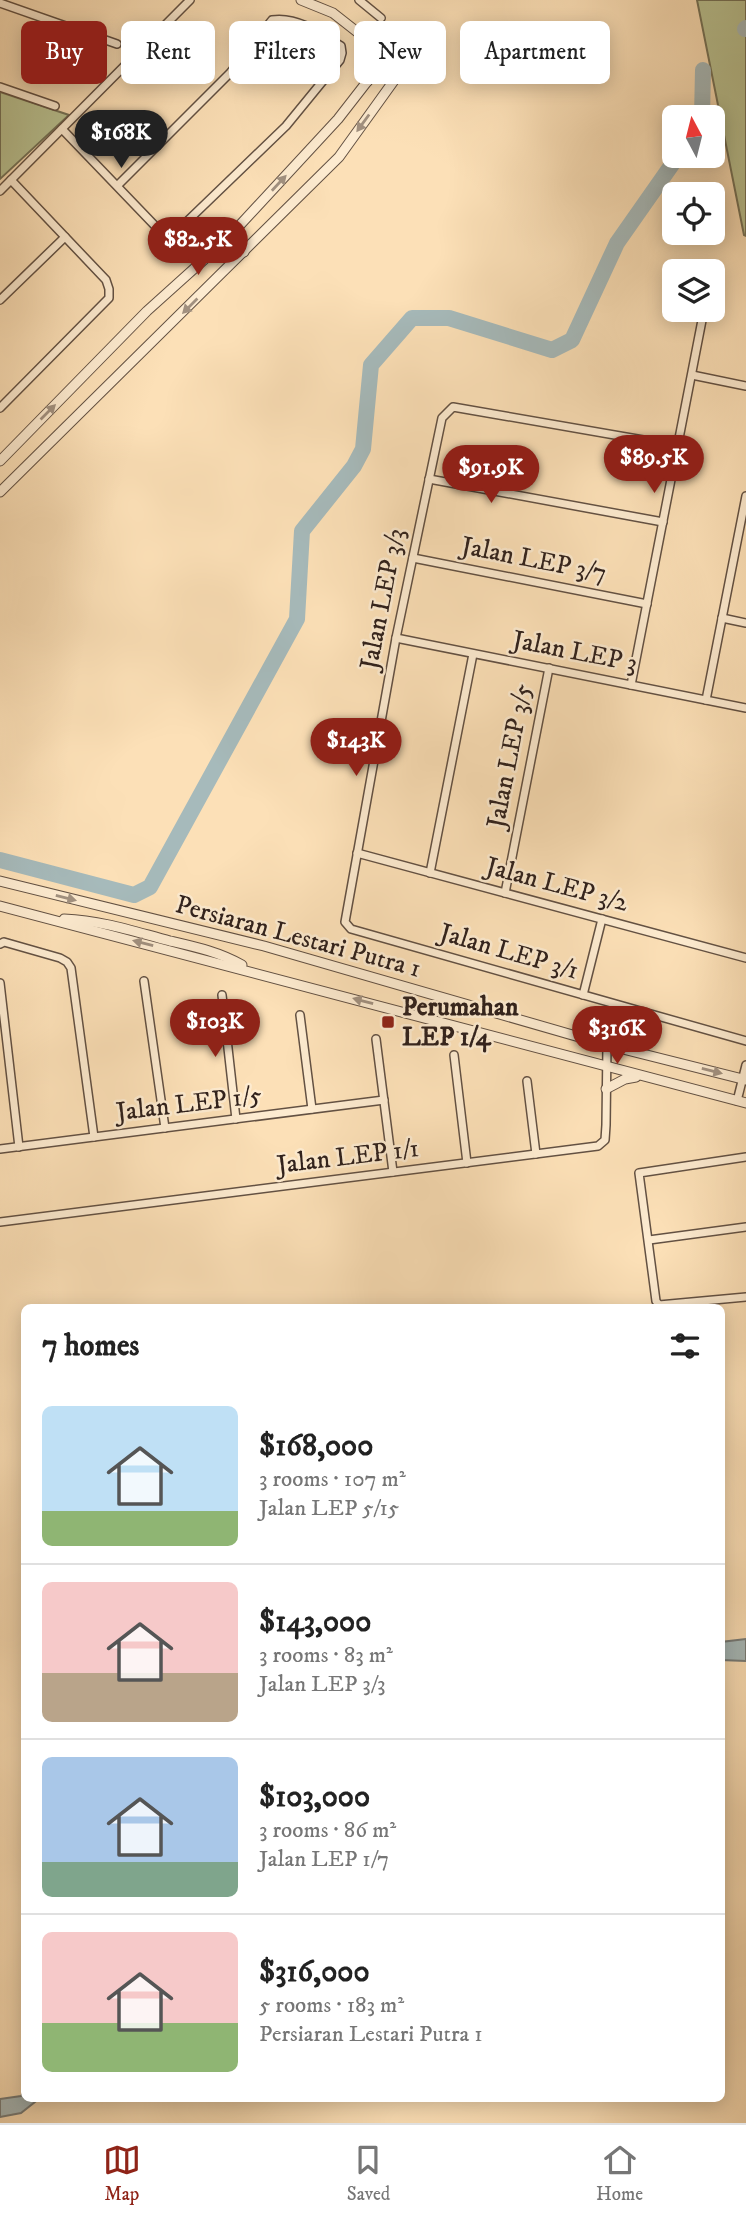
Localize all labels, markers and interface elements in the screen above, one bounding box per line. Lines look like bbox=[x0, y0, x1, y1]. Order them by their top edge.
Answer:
chip: Buy bbox=[21, 21, 107, 84]
chip: Rent bbox=[121, 21, 215, 84]
chip: Filters bbox=[229, 21, 340, 84]
chip: New bbox=[354, 21, 446, 84]
chip: Apartment bbox=[460, 21, 610, 84]
north arrow bbox=[662, 105, 724, 168]
map controls bbox=[662, 105, 725, 322]
pin: $168K bbox=[72, 110, 170, 170]
one-way arrow bbox=[356, 114, 370, 133]
text: $168K bbox=[91, 118, 151, 147]
one-way arrow bbox=[271, 175, 287, 192]
button: locate bbox=[662, 182, 725, 245]
pin: $82.5K bbox=[141, 218, 255, 277]
text: $82.5K bbox=[164, 225, 232, 254]
button: layers bbox=[662, 259, 725, 322]
one-way arrow bbox=[181, 297, 198, 314]
one-way arrow bbox=[40, 404, 57, 421]
pin: $89.5K bbox=[597, 435, 711, 495]
text: $89.5K bbox=[620, 443, 688, 472]
pin: $91.9K bbox=[434, 446, 548, 505]
text: $91.9K bbox=[458, 453, 524, 482]
street label: Jalan LEP 3/3 bbox=[353, 526, 413, 674]
street label: Jalan LEP 3/7 bbox=[457, 529, 609, 590]
street label: Jalan LEP 3 bbox=[508, 623, 640, 680]
street label: Jalan LEP 3/5 bbox=[479, 681, 540, 833]
pin: $143K bbox=[307, 718, 405, 778]
text: $143K bbox=[327, 726, 385, 755]
street label: Jalan LEP 3/2 bbox=[480, 850, 632, 920]
street label: Persiaran Lestari Putra 1 bbox=[172, 888, 424, 986]
one-way arrow bbox=[55, 893, 77, 904]
street label: Jalan LEP 3/1 bbox=[434, 916, 582, 988]
one-way arrow bbox=[132, 937, 154, 948]
place label: Perumahan LEP 1/4 bbox=[402, 991, 519, 1054]
one-way arrow bbox=[352, 995, 374, 1006]
pin: $103K bbox=[166, 1000, 264, 1059]
pin: $316K bbox=[568, 1006, 666, 1066]
text: $103K bbox=[186, 1007, 244, 1036]
marker: Perumahan LEP 1/4 bbox=[380, 1014, 396, 1030]
text: $316K bbox=[588, 1014, 646, 1043]
one-way arrow bbox=[701, 1066, 723, 1077]
street label: Jalan LEP 1/5 bbox=[112, 1079, 264, 1130]
street label: Jalan LEP 1/1 bbox=[273, 1132, 421, 1182]
icon: filters bbox=[666, 1327, 704, 1365]
text: 7 homes bbox=[42, 1328, 139, 1365]
text: $168,000 bbox=[259, 1428, 373, 1465]
icon: home bbox=[98, 1434, 182, 1518]
text: 3 rooms · 107 m² bbox=[259, 1465, 406, 1494]
text: Jalan LEP 5/15 bbox=[259, 1494, 399, 1523]
text: $143,000 bbox=[259, 1604, 371, 1641]
icon: home bbox=[98, 1610, 182, 1694]
text: 3 rooms · 83 m² bbox=[259, 1641, 393, 1670]
text: Jalan LEP 3/3 bbox=[259, 1670, 386, 1699]
text: $103,000 bbox=[259, 1779, 370, 1816]
icon: home bbox=[98, 1785, 182, 1869]
text: 3 rooms · 86 m² bbox=[259, 1816, 396, 1845]
text: Jalan LEP 1/7 bbox=[259, 1845, 389, 1874]
text: $316,000 bbox=[259, 1954, 370, 1991]
icon: home bbox=[98, 1960, 182, 2044]
text: 5 rooms · 183 m² bbox=[259, 1991, 404, 2020]
text: Persiaran Lestari Putra 1 bbox=[259, 2020, 483, 2049]
tab: Map bbox=[103, 2141, 141, 2206]
tab: Saved bbox=[347, 2141, 390, 2206]
tab: Home bbox=[596, 2141, 643, 2206]

